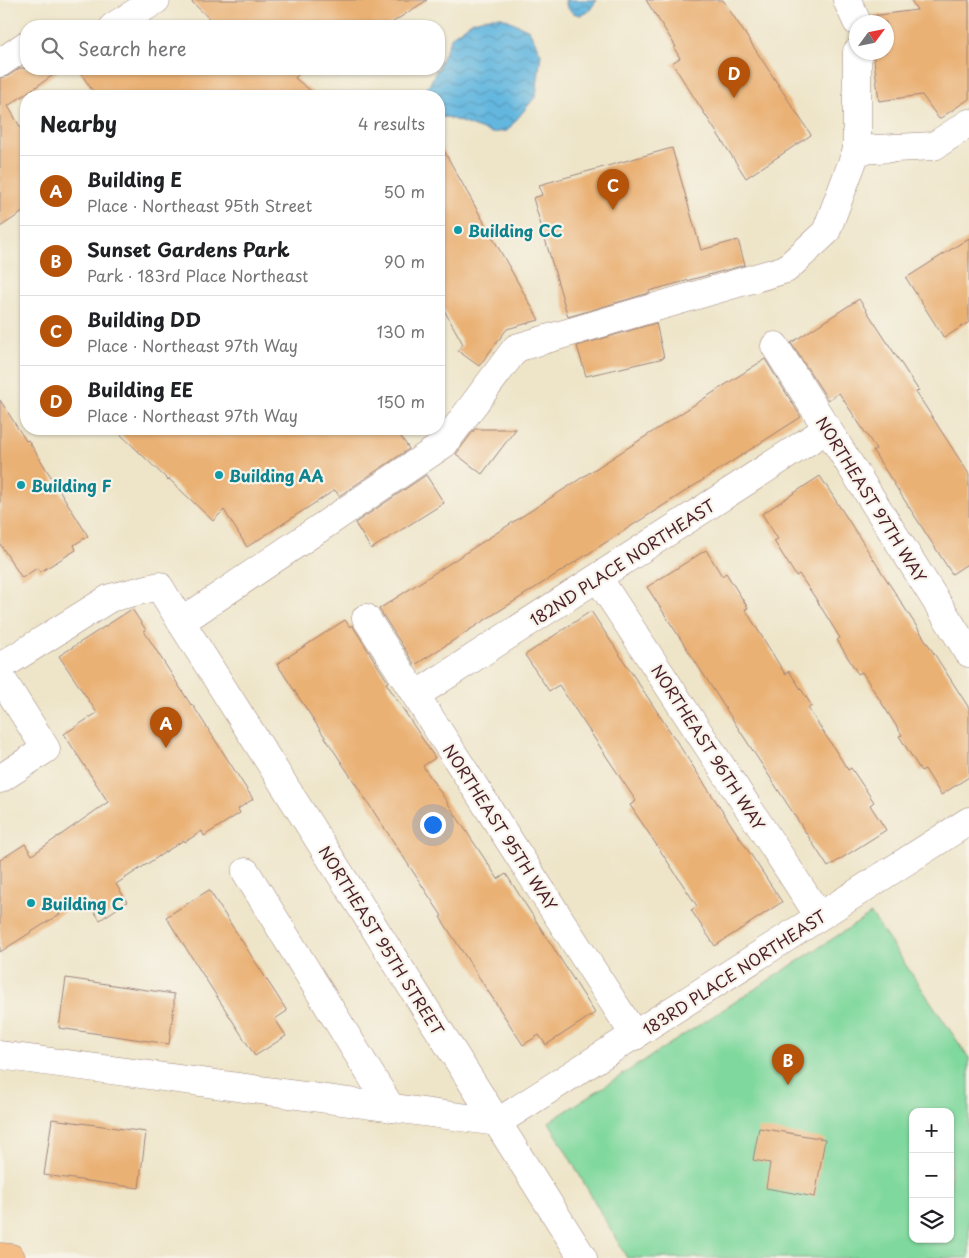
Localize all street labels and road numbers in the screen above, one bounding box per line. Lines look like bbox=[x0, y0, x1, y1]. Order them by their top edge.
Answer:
street label: NORTHEAST 97TH WAY bbox=[811, 411, 933, 587]
street label: 182ND PLACE NORTHEAST bbox=[525, 493, 719, 631]
street label: NORTHEAST 96TH WAY bbox=[646, 659, 772, 835]
street label: NORTHEAST 95TH WAY bbox=[438, 739, 564, 915]
street label: NORTHEAST 95TH STREET bbox=[314, 841, 450, 1039]
street label: 183RD PLACE NORTHEAST bbox=[638, 903, 831, 1040]

